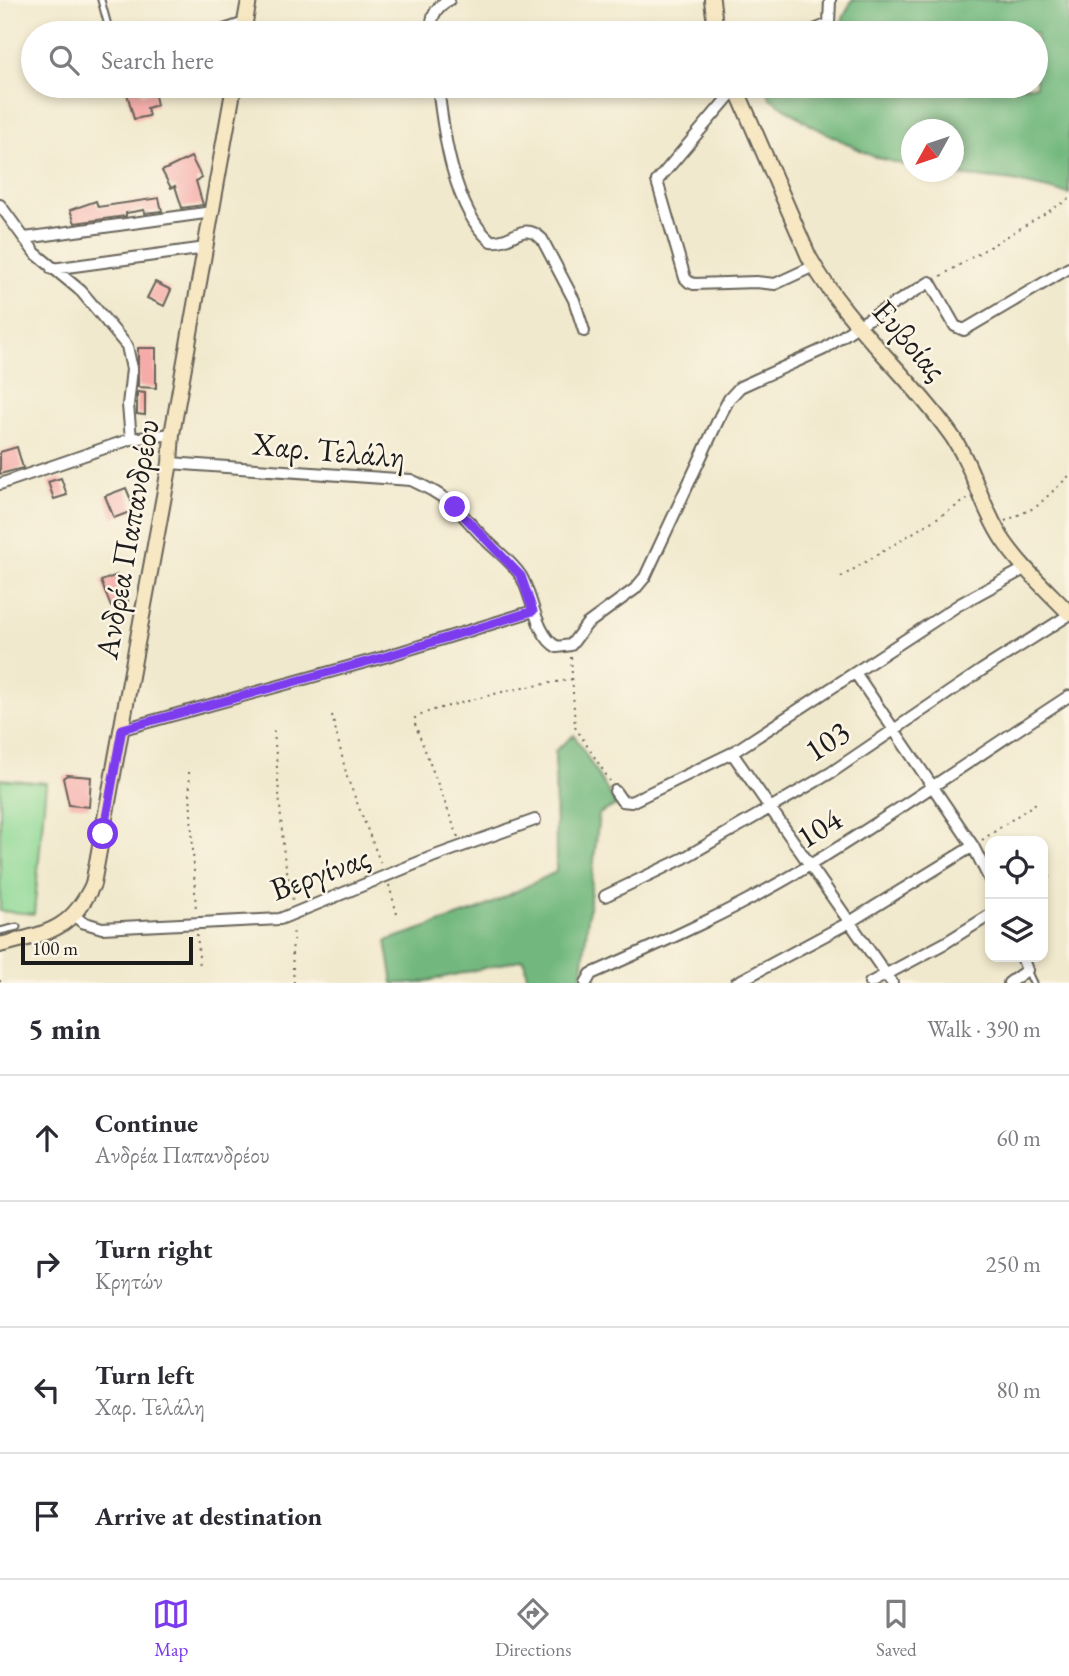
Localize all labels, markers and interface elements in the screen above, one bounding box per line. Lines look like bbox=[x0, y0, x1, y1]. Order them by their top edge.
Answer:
search box bbox=[21, 21, 1048, 98]
icon: search bbox=[45, 41, 83, 79]
text: Search here bbox=[101, 43, 214, 77]
north arrow bbox=[901, 119, 964, 182]
street label: Ευβοίας bbox=[863, 291, 957, 389]
street label: Ανδρέα Παπανδρέου bbox=[85, 416, 169, 663]
street label: Χαρ. Τελάλη bbox=[250, 422, 407, 478]
route end bbox=[439, 491, 470, 522]
street label: 103 bbox=[796, 711, 858, 771]
street label: 104 bbox=[788, 798, 850, 858]
route start bbox=[87, 818, 118, 849]
street label: Βεργίνας bbox=[264, 836, 376, 910]
map controls bbox=[985, 836, 1048, 962]
button: locate bbox=[985, 836, 1048, 899]
button: layers bbox=[985, 899, 1048, 962]
scale bar bbox=[21, 934, 192, 966]
text: 100 m bbox=[32, 936, 78, 961]
text: 5 min bbox=[28, 1009, 101, 1048]
text: Walk · 390 m bbox=[927, 1014, 1041, 1044]
text: Continue bbox=[95, 1106, 198, 1140]
icon: ahead bbox=[28, 1119, 66, 1157]
text: 60 m bbox=[996, 1123, 1041, 1153]
text: Ανδρέα Παπανδρέου bbox=[95, 1140, 270, 1170]
text: Turn right bbox=[95, 1232, 213, 1266]
icon: right bbox=[28, 1245, 66, 1283]
text: 250 m bbox=[985, 1249, 1041, 1279]
text: Κρητών bbox=[95, 1266, 163, 1296]
text: Turn left bbox=[95, 1358, 194, 1392]
icon: left bbox=[28, 1371, 66, 1409]
text: 80 m bbox=[996, 1375, 1041, 1405]
text: Χαρ. Τελάλη bbox=[95, 1392, 205, 1422]
icon: arrive bbox=[28, 1497, 66, 1535]
text: Arrive at destination bbox=[95, 1499, 322, 1533]
tab: Map bbox=[152, 1595, 190, 1662]
tab: Directions bbox=[495, 1595, 571, 1662]
tab: Saved bbox=[876, 1595, 917, 1662]

